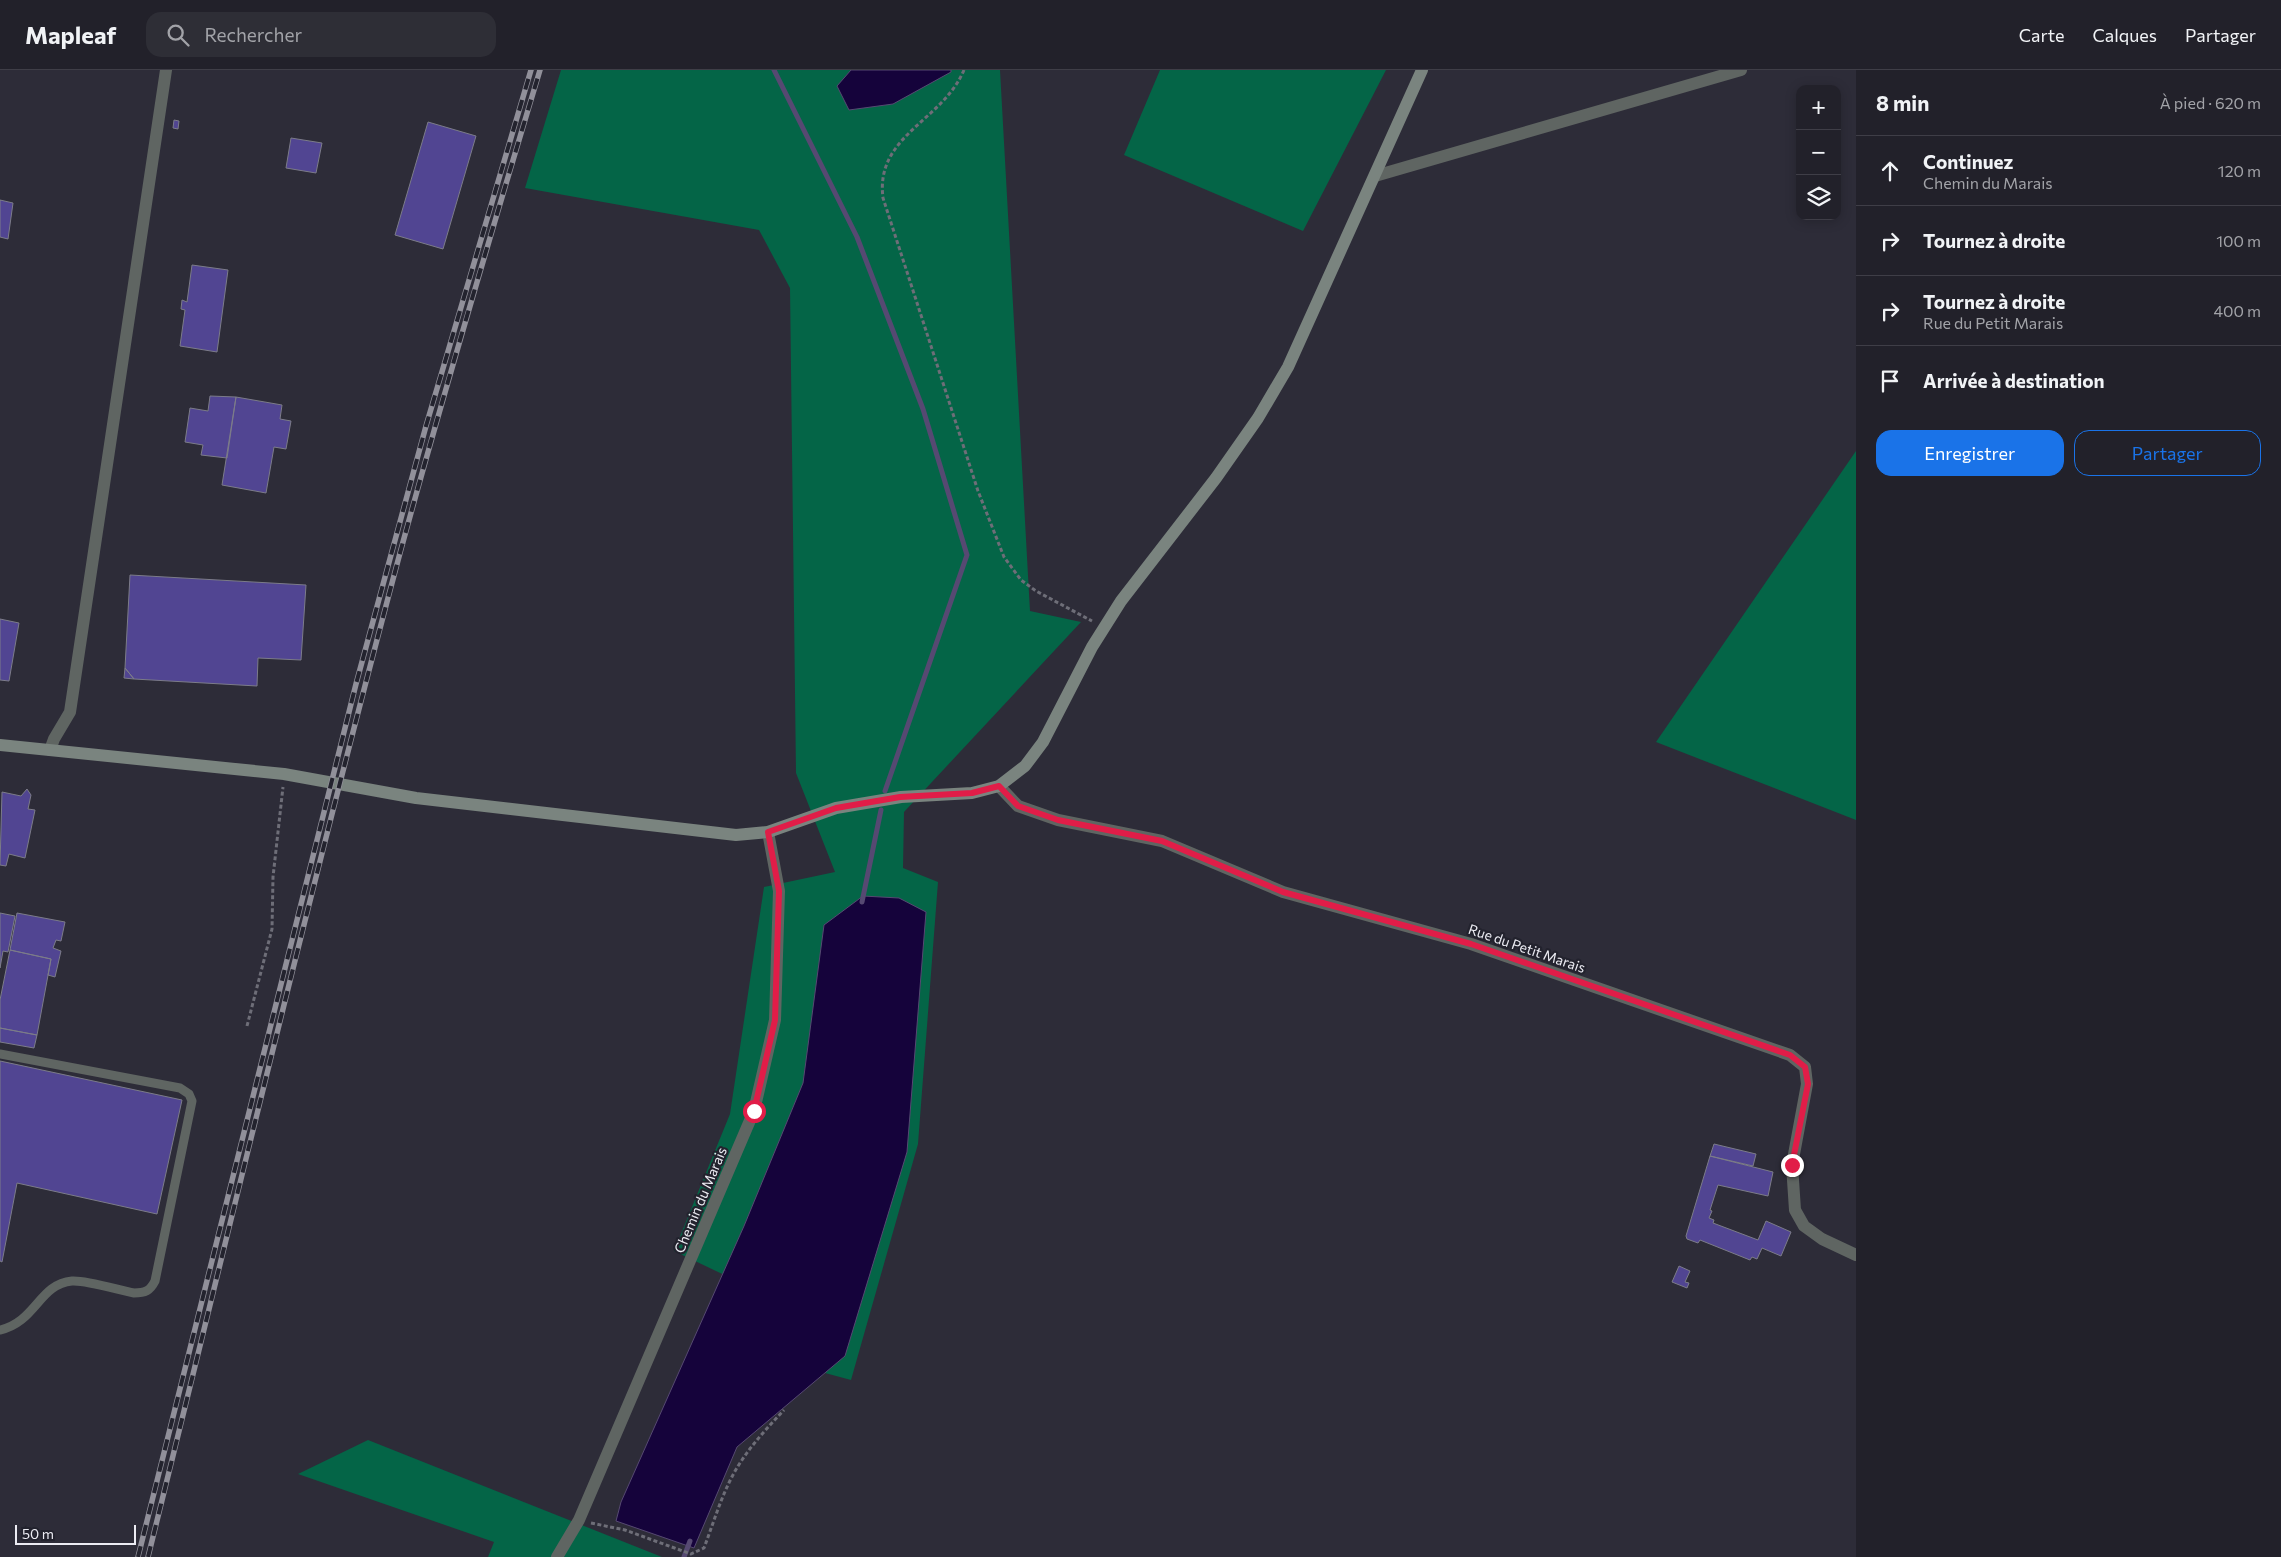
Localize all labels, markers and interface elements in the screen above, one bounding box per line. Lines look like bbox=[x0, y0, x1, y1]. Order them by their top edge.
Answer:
search box bbox=[146, 12, 496, 57]
text: Mapleaf bbox=[25, 20, 116, 49]
icon: search bbox=[164, 21, 192, 49]
text: Rechercher bbox=[204, 23, 302, 46]
text: Carte bbox=[2019, 24, 2064, 46]
text: Calques bbox=[2092, 24, 2157, 46]
text: Partager bbox=[2185, 24, 2256, 46]
map controls bbox=[1796, 85, 1841, 220]
button: + bbox=[1796, 85, 1841, 130]
text: 8 min bbox=[1876, 90, 1929, 115]
text: À pied · 620 m bbox=[2160, 93, 2261, 112]
button: − bbox=[1796, 130, 1841, 175]
text: Continuez bbox=[1923, 150, 2013, 173]
icon: ahead bbox=[1876, 157, 1904, 185]
text: 120 m bbox=[2218, 161, 2261, 180]
text: Chemin du Marais bbox=[1923, 173, 2053, 192]
button: layers bbox=[1796, 175, 1841, 220]
icon: right bbox=[1876, 227, 1904, 255]
text: Tournez à droite bbox=[1923, 229, 2065, 252]
text: 100 m bbox=[2216, 231, 2261, 250]
text: Tournez à droite bbox=[1923, 290, 2065, 313]
icon: right bbox=[1876, 297, 1904, 325]
text: 400 m bbox=[2213, 301, 2261, 320]
text: Rue du Petit Marais bbox=[1923, 313, 2063, 332]
icon: arrive bbox=[1876, 367, 1904, 395]
text: Arrivée à destination bbox=[1923, 369, 2105, 392]
button: Enregistrer bbox=[1876, 430, 2064, 476]
button: Partager bbox=[2074, 430, 2261, 476]
street label: Rue du Petit Marais bbox=[1466, 920, 1588, 976]
route start bbox=[743, 1100, 766, 1123]
street label: Chemin du Marais bbox=[670, 1144, 730, 1256]
route end bbox=[1781, 1154, 1804, 1177]
scale bar bbox=[15, 1522, 136, 1545]
text: 50 m bbox=[22, 1525, 54, 1542]

